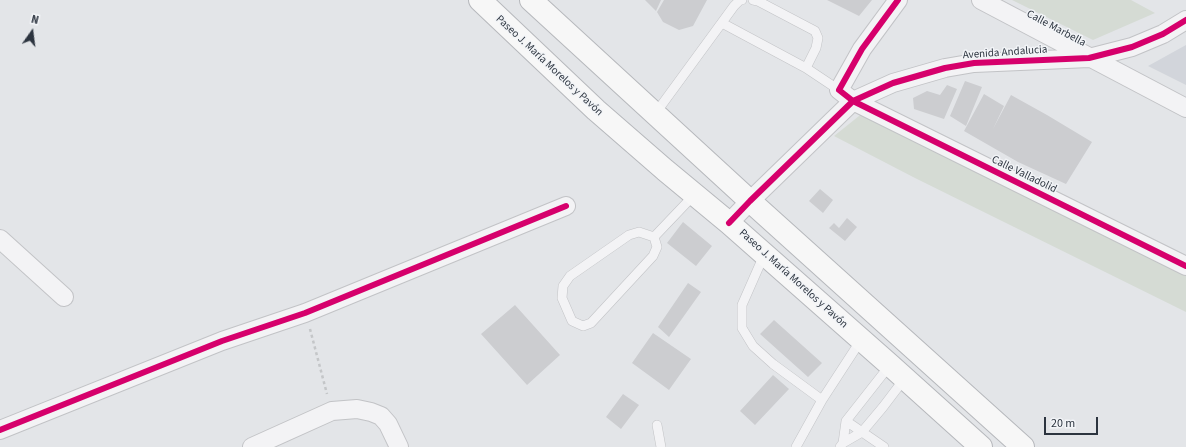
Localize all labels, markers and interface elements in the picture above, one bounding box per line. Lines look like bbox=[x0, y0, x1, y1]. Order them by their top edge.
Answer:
street label: Calle Marbella bbox=[1024, 8, 1088, 50]
north arrow bbox=[12, 12, 52, 52]
text: N bbox=[30, 12, 40, 28]
street label: Paseo J. María Morelos y Pavón bbox=[493, 13, 605, 119]
street label: Avenida Andalucia bbox=[962, 43, 1048, 63]
street label: Calle Valladolid bbox=[989, 154, 1059, 196]
street label: Paseo J. María Morelos y Pavón bbox=[736, 227, 850, 331]
scale bar bbox=[1046, 409, 1100, 435]
text: 20 m bbox=[1051, 415, 1075, 432]

